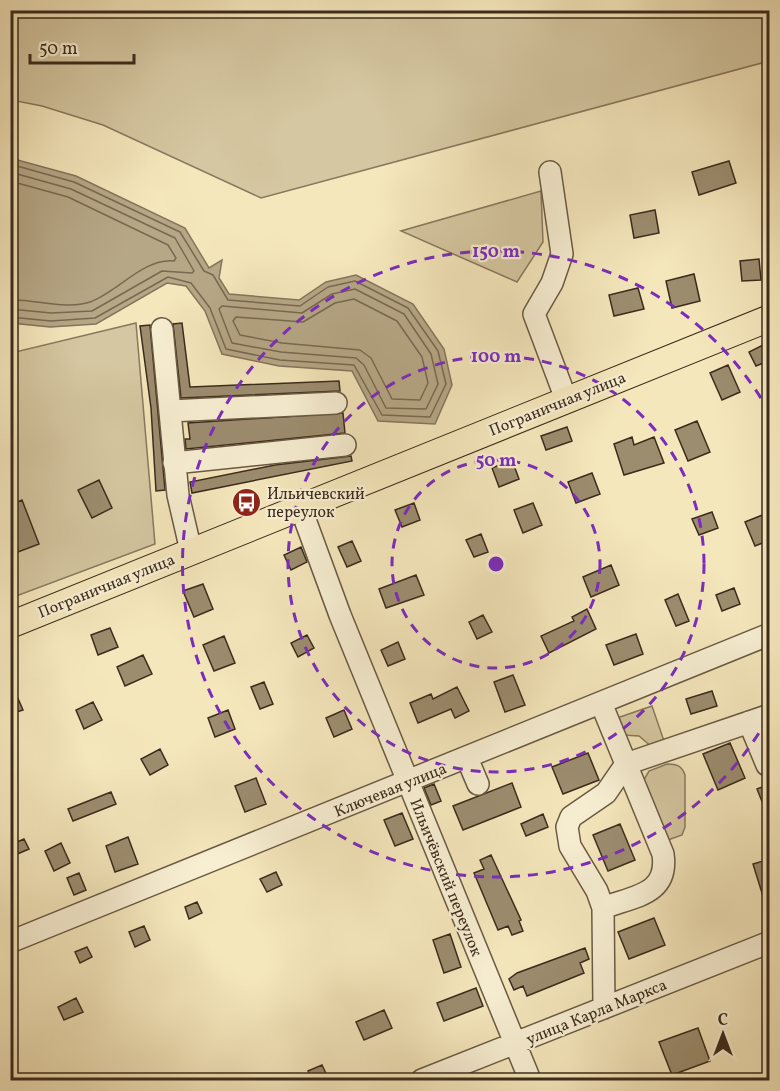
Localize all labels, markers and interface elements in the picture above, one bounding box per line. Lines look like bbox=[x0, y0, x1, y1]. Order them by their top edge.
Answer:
scale bar bbox=[30, 27, 134, 65]
text: 50 m bbox=[39, 37, 78, 62]
text: 150 m bbox=[472, 240, 520, 265]
text: 100 m bbox=[471, 345, 521, 370]
street label: Пограничная улица bbox=[486, 367, 630, 442]
text: 50 m bbox=[476, 449, 516, 474]
place label: Ильичевский переулок bbox=[267, 484, 365, 524]
bus stop icon: Ильичевский переулок bbox=[230, 486, 262, 518]
street label: Пограничная улица bbox=[35, 549, 179, 624]
centre of rings bbox=[486, 554, 506, 574]
street label: Ключевая улица bbox=[331, 758, 450, 823]
street label: Ильичёвский переулок bbox=[403, 796, 487, 960]
street label: улица Карла Маркса bbox=[523, 975, 670, 1051]
north arrow bbox=[693, 1004, 753, 1064]
text: С bbox=[718, 1010, 728, 1032]

